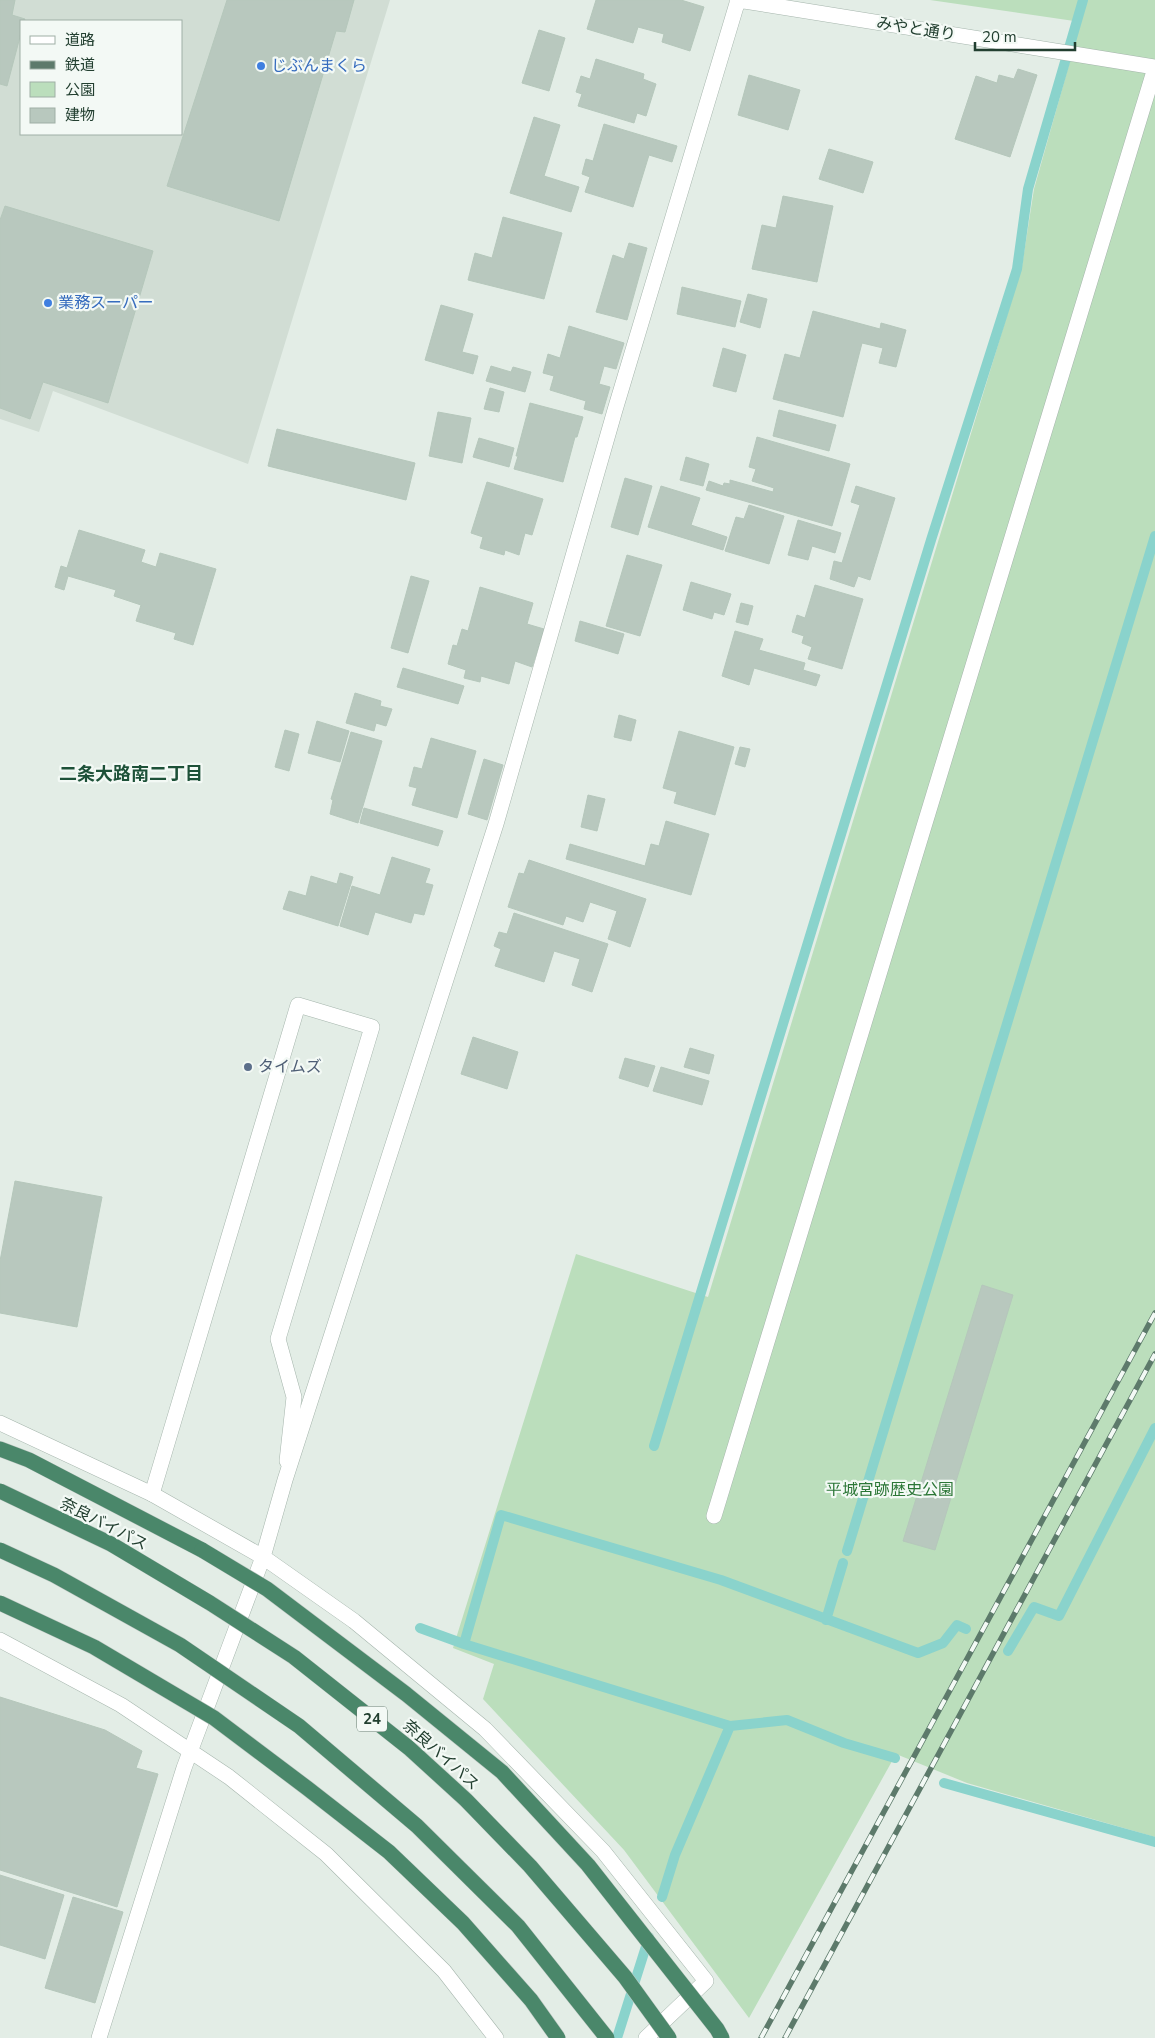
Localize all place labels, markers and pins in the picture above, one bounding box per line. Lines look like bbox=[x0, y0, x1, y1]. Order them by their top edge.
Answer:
place label: じぶんまくら bbox=[271, 55, 367, 77]
marker: じぶんまくら bbox=[255, 60, 267, 72]
place label: 業務スーパー bbox=[58, 292, 154, 314]
marker: 業務スーパー bbox=[42, 297, 54, 309]
place label: タイムズ bbox=[258, 1056, 322, 1078]
marker: タイムズ bbox=[242, 1061, 254, 1073]

